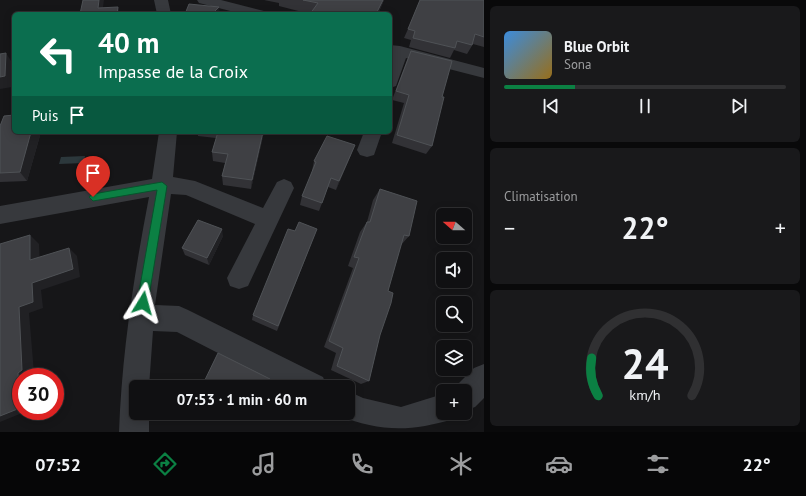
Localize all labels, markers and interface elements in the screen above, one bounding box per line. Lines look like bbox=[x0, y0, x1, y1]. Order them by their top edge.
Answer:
text: 40 m bbox=[98, 24, 159, 61]
icon: left bbox=[32, 28, 84, 80]
text: Blue Orbit bbox=[564, 37, 629, 56]
text: Sona bbox=[564, 56, 591, 73]
text: Impasse de la Croix bbox=[98, 60, 248, 83]
icon: previous bbox=[540, 95, 562, 117]
icon: pause bbox=[634, 95, 656, 117]
icon: next bbox=[728, 95, 750, 117]
icon: arrive bbox=[66, 104, 88, 126]
text: Puis bbox=[32, 106, 58, 125]
pin bbox=[76, 156, 110, 197]
icon: arrive bbox=[82, 162, 104, 184]
text: Climatisation bbox=[504, 188, 578, 205]
north arrow bbox=[436, 208, 472, 244]
map controls bbox=[436, 208, 472, 420]
text: 22° bbox=[621, 208, 669, 247]
text: − bbox=[504, 214, 515, 242]
text: + bbox=[775, 214, 786, 242]
button: sound bbox=[436, 252, 472, 288]
position arrow bbox=[122, 282, 164, 324]
button: search bbox=[436, 296, 472, 332]
text: 24 bbox=[621, 337, 669, 390]
button: layers bbox=[436, 340, 472, 376]
speed limit sign: 30 bbox=[12, 368, 64, 420]
button: + bbox=[436, 384, 472, 420]
text: km/h bbox=[629, 385, 661, 404]
text: 07:53 · 1 min · 60 m bbox=[177, 390, 307, 409]
icon: directions bbox=[151, 450, 179, 478]
icon: music bbox=[250, 450, 278, 478]
icon: phone bbox=[348, 450, 376, 478]
icon: climate bbox=[447, 450, 475, 478]
icon: car bbox=[545, 450, 573, 478]
icon: filters bbox=[644, 450, 672, 478]
text: 07:52 bbox=[35, 453, 81, 476]
text: 22° bbox=[742, 453, 771, 476]

